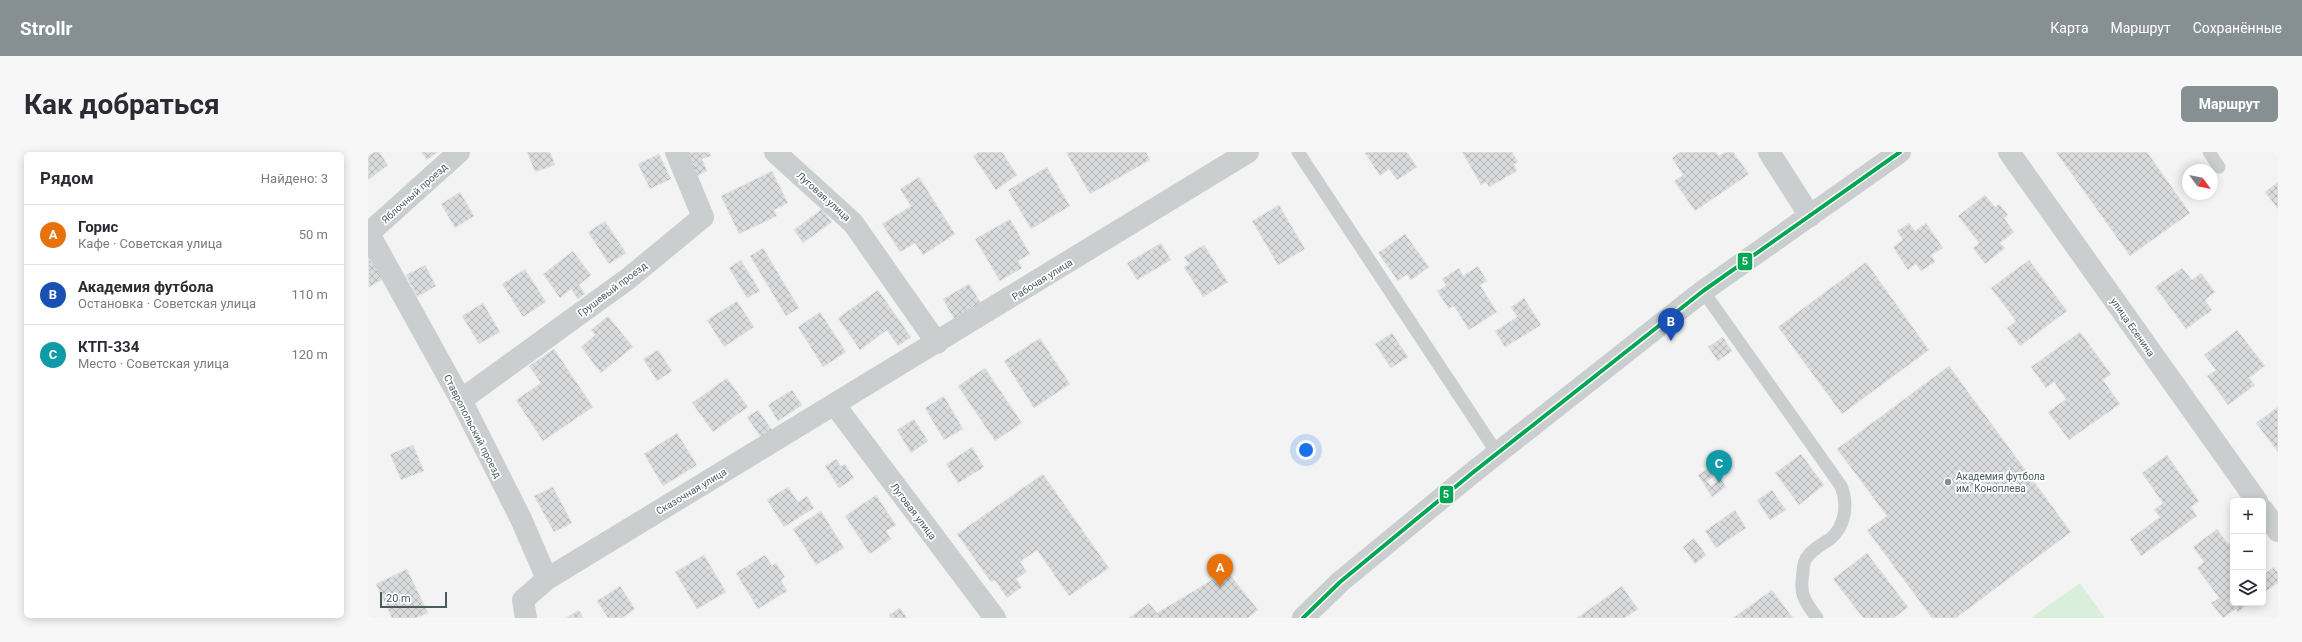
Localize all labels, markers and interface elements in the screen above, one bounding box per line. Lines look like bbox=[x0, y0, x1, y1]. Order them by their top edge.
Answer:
text: Strollr bbox=[20, 17, 73, 40]
text: Карта bbox=[2050, 20, 2089, 36]
text: Маршрут bbox=[2111, 20, 2171, 36]
text: Сохранённые bbox=[2193, 20, 2282, 36]
button: Маршрут bbox=[2181, 86, 2278, 122]
text: Как добраться bbox=[24, 88, 220, 121]
street label: Яблочный проезд bbox=[379, 161, 449, 226]
north arrow bbox=[2182, 164, 2218, 200]
text: Рядом bbox=[40, 168, 94, 188]
street label: Луговая улица bbox=[795, 169, 853, 223]
text: Найдено: 3 bbox=[261, 171, 328, 186]
text: Горис bbox=[78, 218, 118, 236]
text: A bbox=[49, 227, 57, 242]
text: 50 m bbox=[299, 227, 328, 242]
text: Кафе · Советская улица bbox=[78, 236, 222, 251]
line badge: 5 bbox=[1737, 252, 1753, 271]
text: 5 bbox=[1742, 255, 1748, 268]
street label: Рабочая улица bbox=[1010, 256, 1075, 302]
street label: Грушевый проезд bbox=[576, 260, 649, 319]
text: Академия футбола bbox=[78, 278, 213, 296]
text: B bbox=[49, 287, 57, 302]
text: 110 m bbox=[291, 287, 328, 302]
text: Остановка · Советская улица bbox=[78, 296, 256, 311]
street label: улица Есенина bbox=[2108, 296, 2157, 359]
pin: B bbox=[1658, 308, 1684, 341]
text: КТП-334 bbox=[78, 338, 139, 356]
text: C bbox=[49, 347, 57, 362]
text: 120 m bbox=[291, 347, 328, 362]
text: Место · Советская улица bbox=[78, 356, 229, 371]
street label: Ставропольский проезд bbox=[442, 373, 503, 480]
your location bbox=[1296, 440, 1316, 460]
pin: C bbox=[1706, 450, 1732, 483]
street label: Сказочная улица bbox=[654, 466, 728, 517]
place label: Академия футбола им. Коноплева bbox=[1956, 471, 2045, 494]
marker: Академия футбола им. Коноплева bbox=[1943, 477, 1953, 487]
street label: Луговая улица bbox=[889, 481, 939, 542]
line badge: 5 bbox=[1439, 485, 1454, 504]
text: 5 bbox=[1443, 488, 1449, 501]
map controls bbox=[2230, 498, 2266, 606]
button: + bbox=[2230, 498, 2266, 534]
button: − bbox=[2230, 534, 2266, 570]
pin: A bbox=[1207, 554, 1233, 587]
button: layers bbox=[2230, 570, 2266, 606]
scale bar bbox=[380, 590, 447, 609]
text: 20 m bbox=[386, 592, 411, 605]

